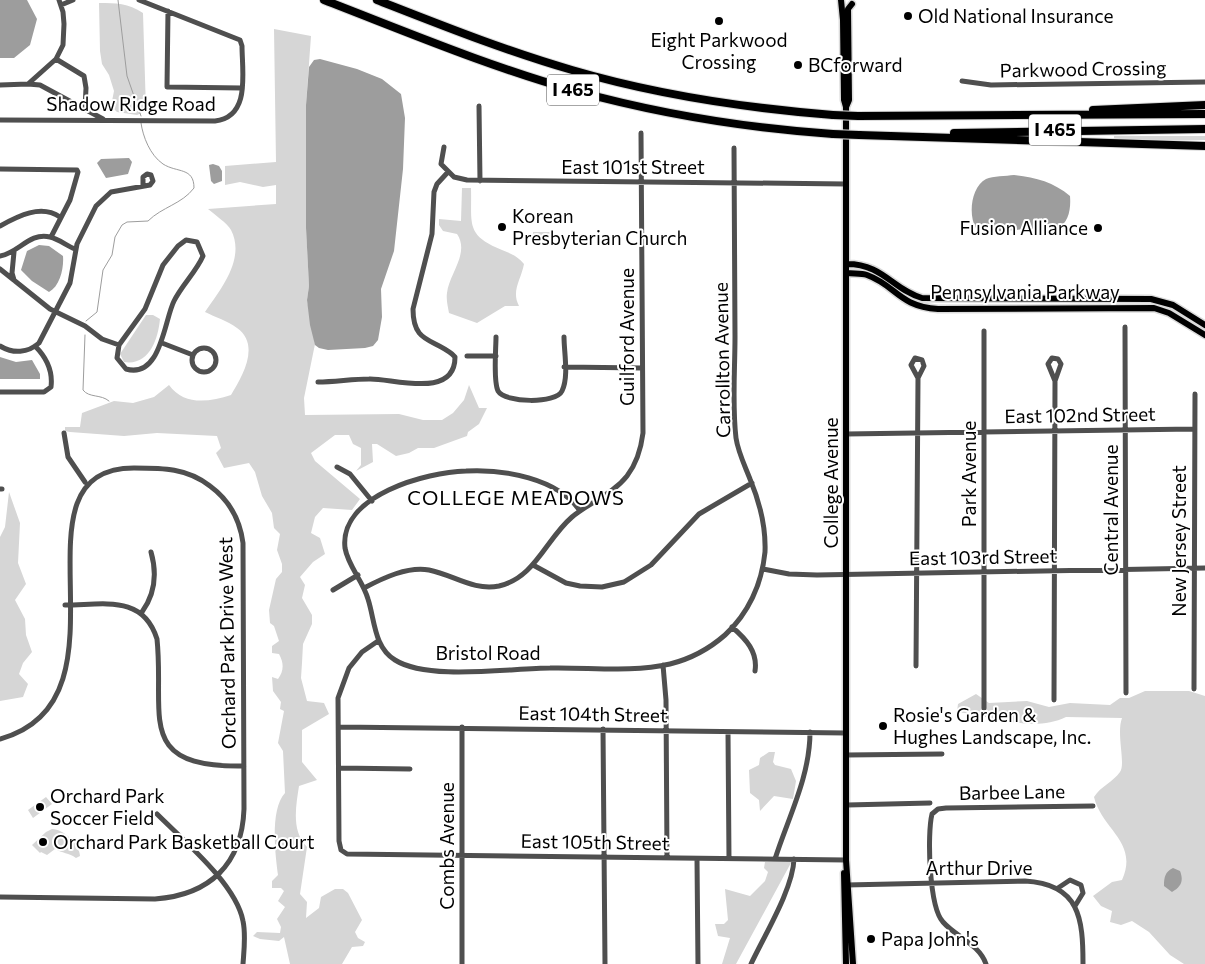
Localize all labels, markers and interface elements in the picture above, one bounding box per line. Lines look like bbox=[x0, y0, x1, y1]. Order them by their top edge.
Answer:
place label: Old National Insurance bbox=[918, 4, 1114, 27]
marker: Old National Insurance bbox=[902, 10, 914, 22]
marker: Eight Parkwood Crossing bbox=[713, 15, 725, 27]
place label: Eight Parkwood Crossing bbox=[650, 28, 788, 73]
place label: BCforward bbox=[808, 53, 902, 76]
street label: Parkwood Crossing bbox=[999, 56, 1167, 81]
marker: BCforward bbox=[792, 59, 804, 71]
road number: I 465 bbox=[547, 74, 599, 106]
street label: Shadow Ridge Road bbox=[46, 92, 216, 115]
road number: I 465 bbox=[1029, 114, 1081, 146]
street label: East 101st Street bbox=[561, 155, 705, 178]
place label: Korean Presbyterian Church bbox=[512, 204, 687, 249]
place label: Fusion Alliance bbox=[959, 216, 1088, 239]
marker: Korean Presbyterian Church bbox=[496, 221, 508, 233]
marker: Fusion Alliance bbox=[1092, 222, 1104, 234]
street label: Guilford Avenue bbox=[615, 268, 638, 406]
street label: Pennsylvania Parkway bbox=[930, 280, 1120, 303]
street label: Carrollton Avenue bbox=[709, 282, 734, 438]
street label: East 102nd Street bbox=[1004, 402, 1156, 427]
street label: College Avenue bbox=[819, 417, 842, 549]
street label: Park Avenue bbox=[957, 421, 980, 527]
street label: Central Avenue bbox=[1099, 445, 1122, 575]
street label: New Jersey Street bbox=[1167, 465, 1190, 617]
district label: COLLEGE MEADOWS bbox=[407, 485, 625, 509]
street label: Orchard Park Drive West bbox=[213, 536, 240, 749]
street label: East 103rd Street bbox=[909, 544, 1057, 569]
street label: Bristol Road bbox=[435, 641, 541, 664]
street label: East 104th Street bbox=[518, 701, 668, 726]
place label: Rosie's Garden & Hughes Landscape, Inc. bbox=[893, 703, 1091, 748]
marker: Rosie's Garden & Hughes Landscape, Inc. bbox=[877, 720, 889, 732]
street label: Barbee Lane bbox=[959, 779, 1065, 804]
street label: Combs Avenue bbox=[435, 782, 458, 910]
place label: Orchard Park Soccer Field bbox=[50, 784, 165, 829]
marker: Orchard Park Soccer Field bbox=[34, 801, 46, 813]
street label: East 105th Street bbox=[520, 829, 670, 854]
place label: Orchard Park Basketball Court bbox=[53, 830, 315, 853]
marker: Orchard Park Basketball Court bbox=[37, 836, 49, 848]
street label: Arthur Drive bbox=[925, 856, 1033, 879]
place label: Papa John's bbox=[881, 927, 979, 950]
marker: Papa John's bbox=[865, 933, 877, 945]

